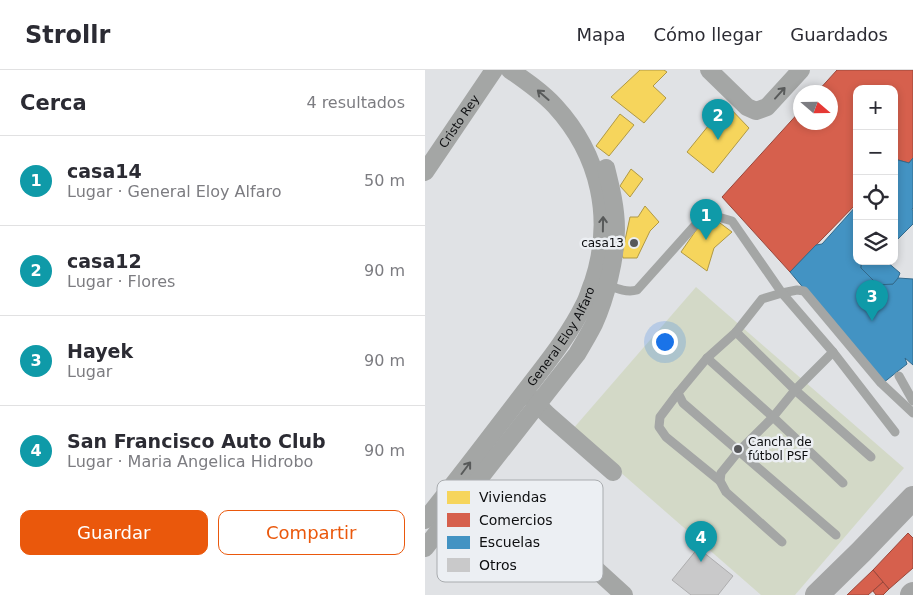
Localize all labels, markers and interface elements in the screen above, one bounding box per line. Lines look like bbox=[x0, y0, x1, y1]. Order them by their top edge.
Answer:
text: Strollr bbox=[25, 21, 110, 49]
text: Mapa bbox=[576, 24, 625, 45]
text: Cómo llegar bbox=[653, 24, 762, 45]
text: Guardados bbox=[790, 24, 888, 45]
north arrow bbox=[793, 85, 838, 130]
map controls bbox=[853, 85, 898, 265]
button: + bbox=[853, 85, 898, 130]
one-way arrow bbox=[774, 86, 786, 99]
one-way arrow bbox=[536, 89, 549, 101]
text: Cerca bbox=[20, 91, 87, 115]
street label: Cristo Rey bbox=[436, 92, 482, 151]
text: 4 resultados bbox=[306, 93, 405, 112]
pin: 2 bbox=[702, 99, 734, 140]
button: − bbox=[853, 130, 898, 175]
text: casa14 bbox=[67, 160, 142, 182]
text: 1 bbox=[30, 171, 42, 190]
text: 50 m bbox=[364, 171, 405, 190]
button: locate bbox=[853, 175, 898, 220]
text: Lugar · General Eloy Alfaro bbox=[67, 182, 281, 201]
pin: 1 bbox=[690, 199, 722, 240]
one-way arrow bbox=[598, 217, 607, 233]
button: layers bbox=[853, 220, 898, 265]
place label: casa13 bbox=[581, 236, 624, 250]
marker: casa13 bbox=[628, 237, 640, 249]
text: casa12 bbox=[67, 250, 142, 272]
text: 2 bbox=[30, 261, 42, 280]
text: 90 m bbox=[364, 261, 405, 280]
text: Lugar · Flores bbox=[67, 272, 175, 291]
pin: 3 bbox=[856, 280, 888, 321]
street label: General Eloy Alfaro bbox=[524, 285, 598, 389]
your location bbox=[652, 329, 678, 355]
text: Hayek bbox=[67, 340, 133, 362]
text: 3 bbox=[30, 351, 42, 370]
text: 90 m bbox=[364, 351, 405, 370]
text: Lugar bbox=[67, 362, 112, 381]
text: San Francisco Auto Club bbox=[67, 430, 326, 452]
place label: Cancha de fútbol PSF bbox=[748, 435, 812, 463]
text: 4 bbox=[30, 441, 42, 460]
text: 90 m bbox=[364, 441, 405, 460]
marker: Cancha de fútbol PSF bbox=[732, 443, 744, 455]
text: Lugar · Maria Angelica Hidrobo bbox=[67, 452, 313, 471]
one-way arrow bbox=[461, 462, 472, 475]
legend bbox=[437, 480, 603, 582]
text: Viviendas bbox=[479, 489, 547, 505]
button: Guardar bbox=[20, 510, 208, 555]
button: Compartir bbox=[218, 510, 405, 555]
text: Comercios bbox=[479, 512, 553, 528]
pin: 4 bbox=[685, 521, 717, 562]
text: Escuelas bbox=[479, 534, 540, 550]
text: Otros bbox=[479, 557, 517, 573]

